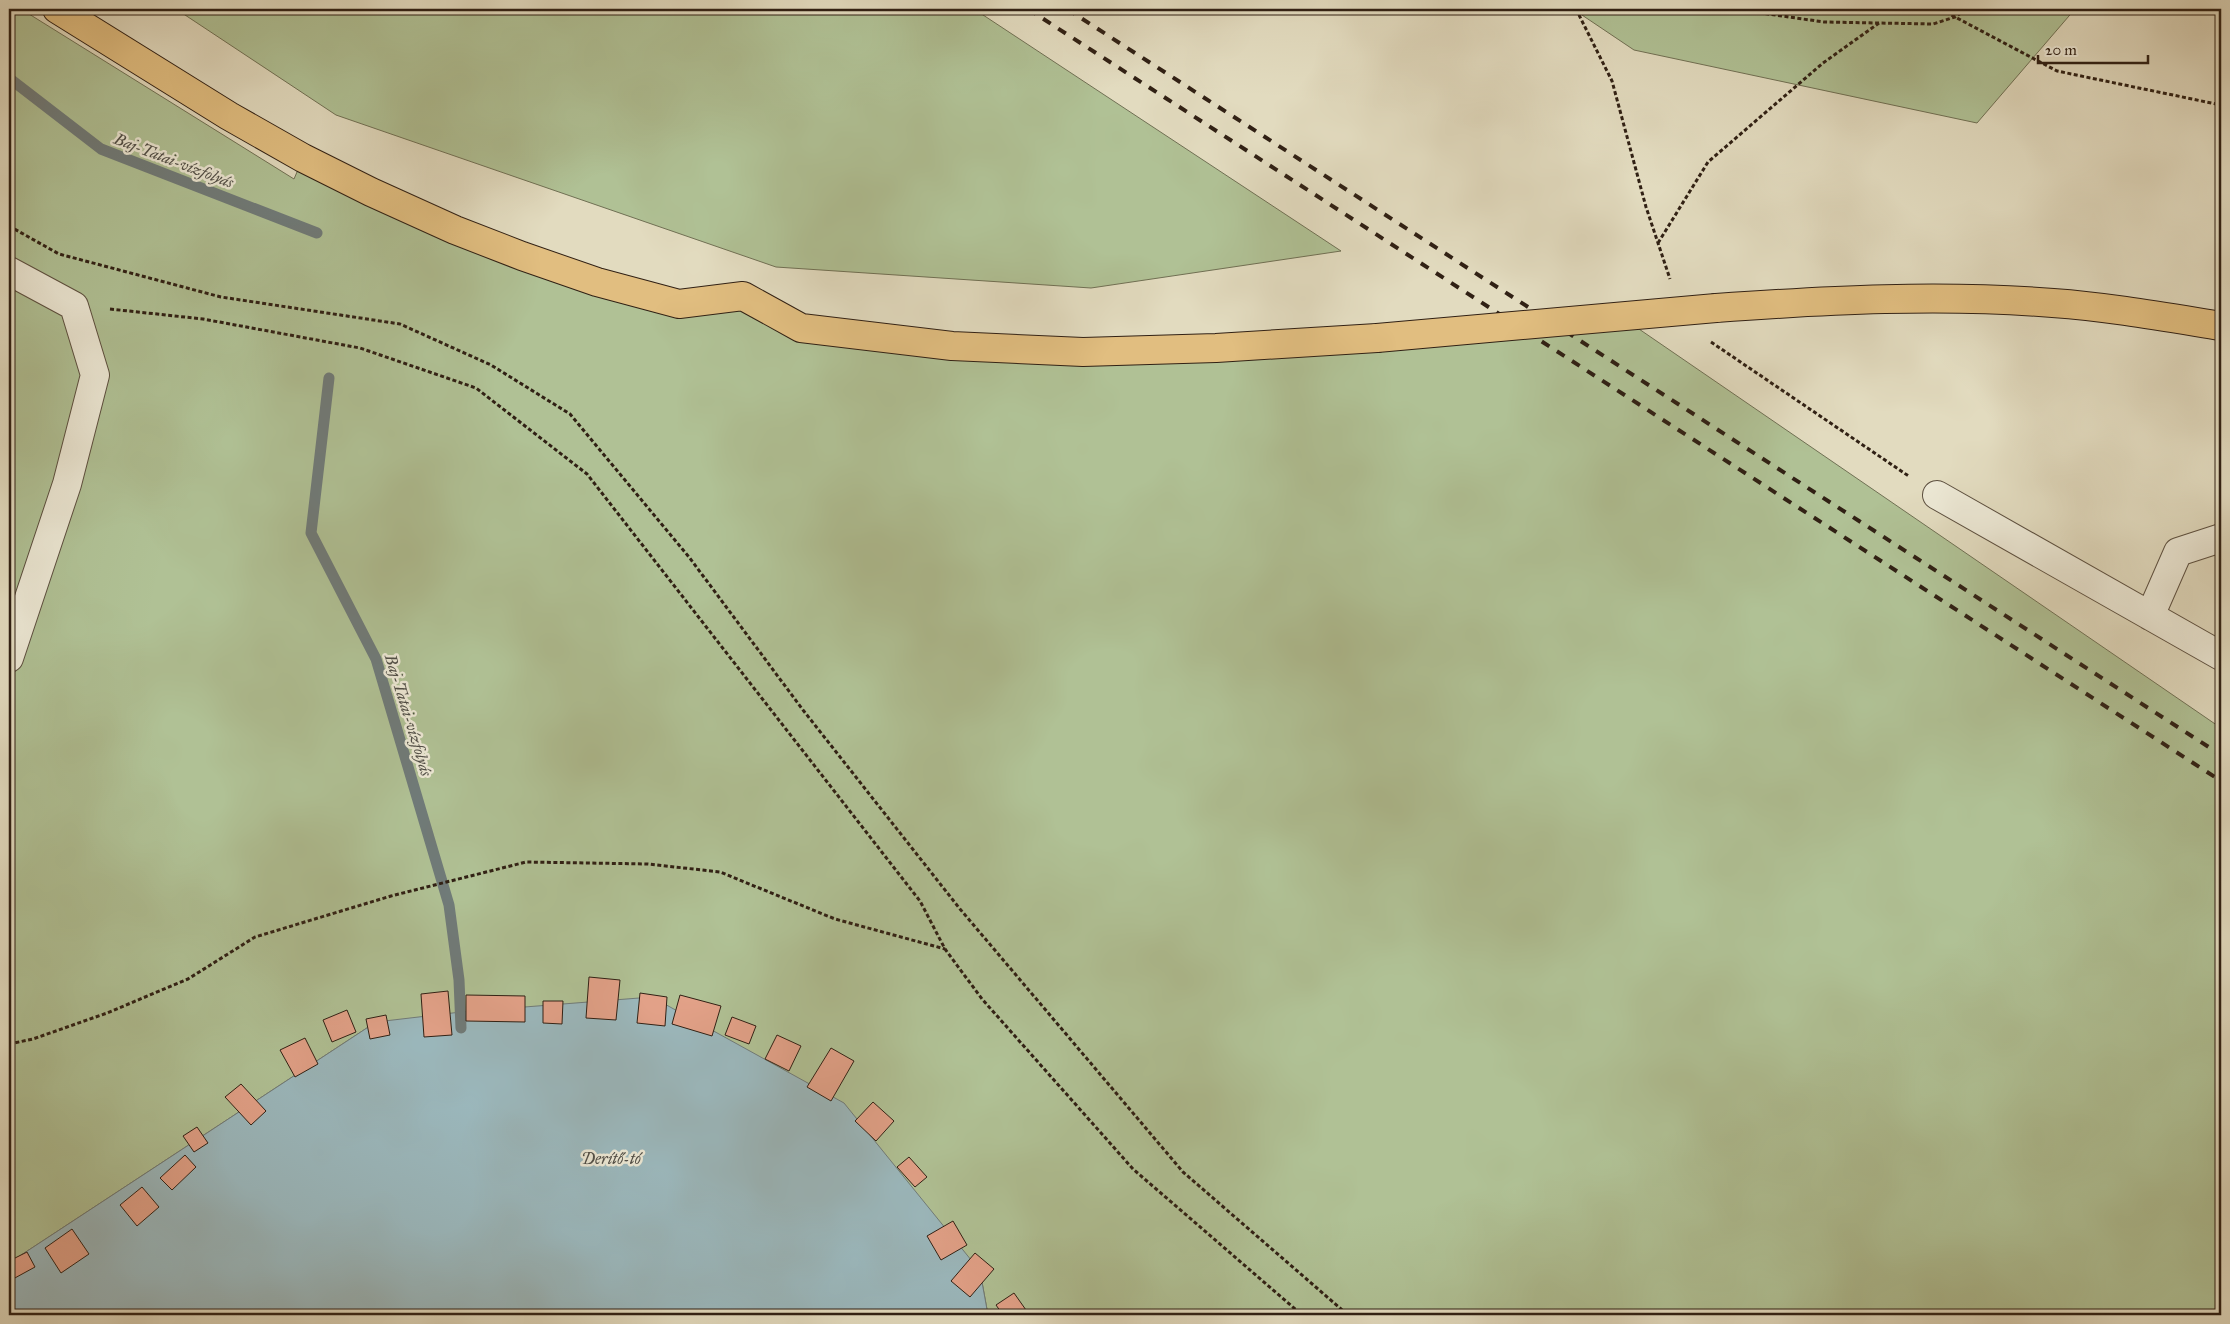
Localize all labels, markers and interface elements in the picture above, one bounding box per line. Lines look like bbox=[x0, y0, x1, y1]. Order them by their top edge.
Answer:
scale bar bbox=[2038, 32, 2148, 64]
text: 20 m bbox=[2045, 41, 2077, 59]
water label: Baj-Tatai-vízfolyás bbox=[110, 129, 237, 193]
water label: Baj-Tatai-vízfolyás bbox=[380, 651, 436, 779]
water label: Derítő-tó bbox=[581, 1149, 644, 1168]

